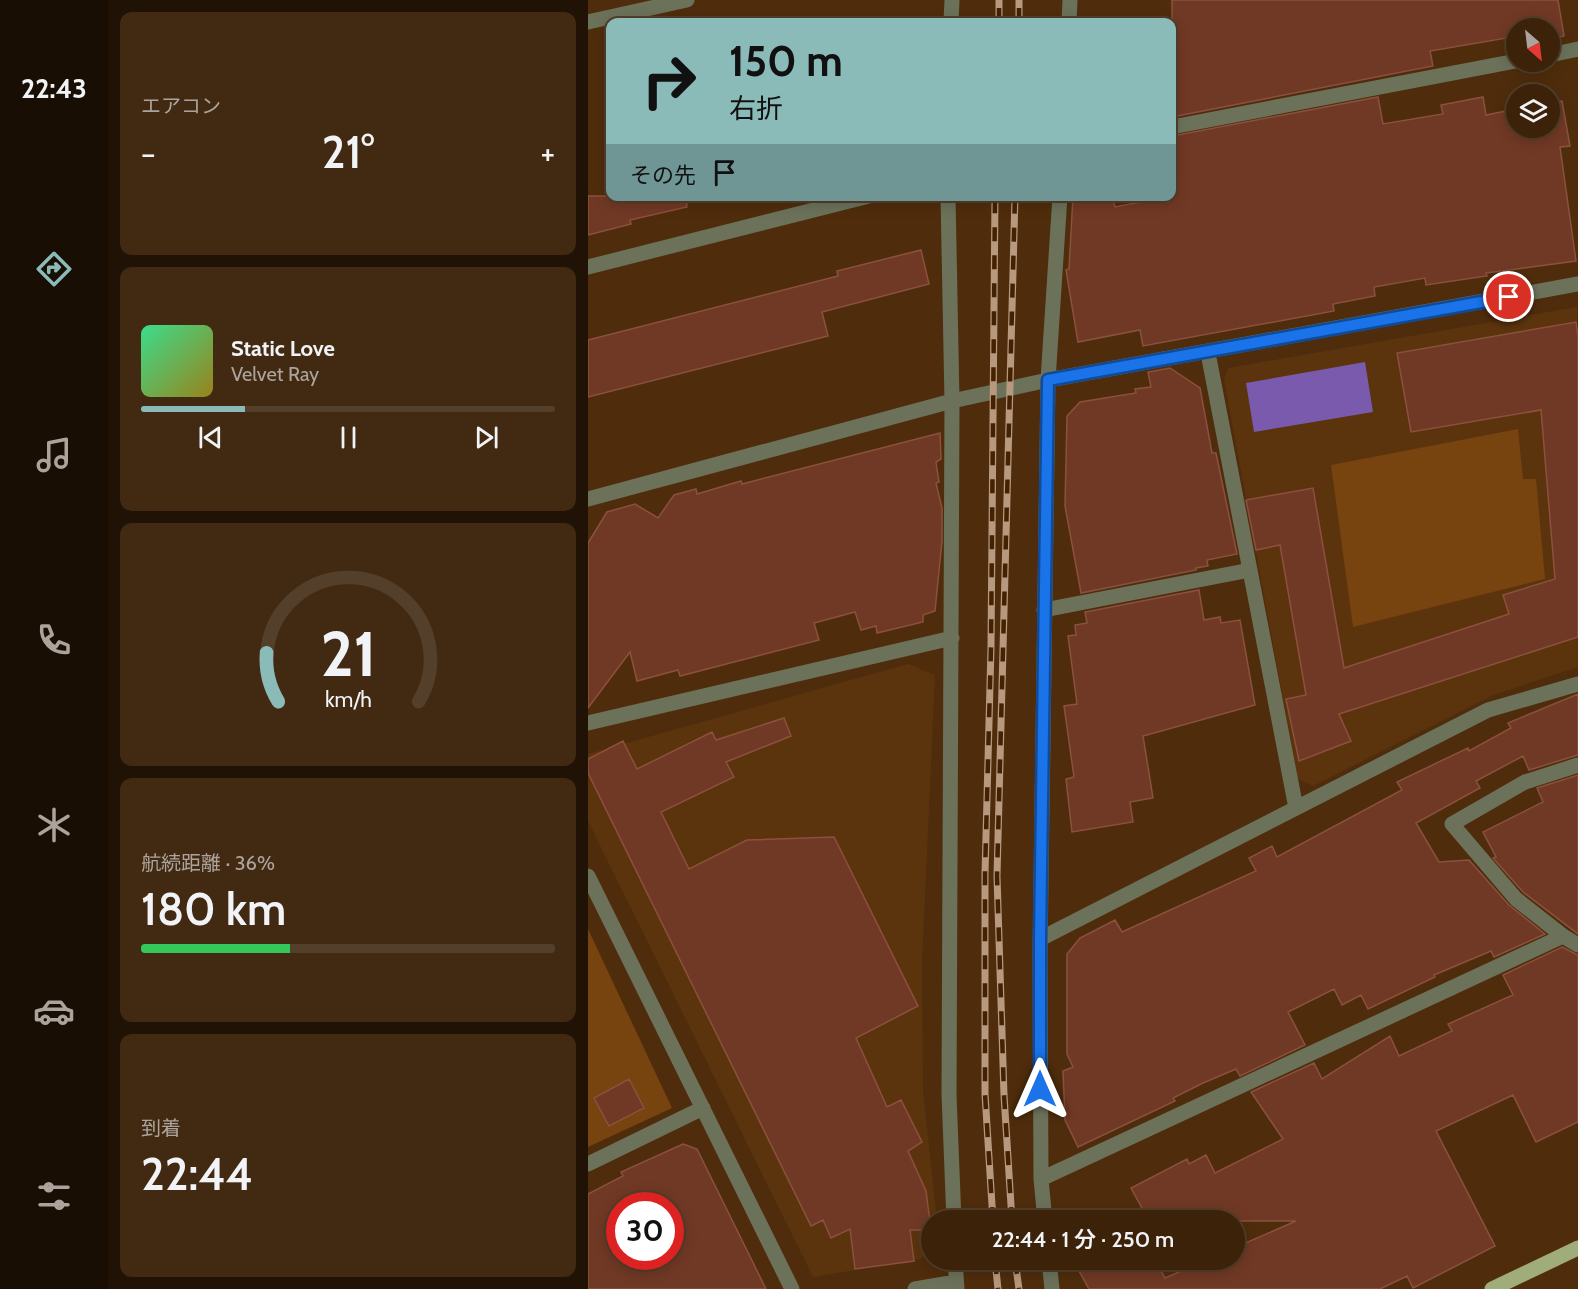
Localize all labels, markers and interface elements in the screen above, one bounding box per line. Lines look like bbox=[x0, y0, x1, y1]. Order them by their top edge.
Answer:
north arrow bbox=[1506, 18, 1560, 72]
map controls bbox=[1506, 18, 1560, 138]
text: 150 m bbox=[729, 35, 843, 87]
icon: right bbox=[630, 42, 708, 120]
text: 22:43 bbox=[21, 72, 87, 105]
button: layers bbox=[1506, 84, 1560, 138]
text: 右折 bbox=[729, 92, 783, 125]
text: エアコン bbox=[141, 94, 221, 118]
text: 21° bbox=[322, 125, 374, 179]
text: − bbox=[141, 133, 156, 173]
text: + bbox=[540, 133, 555, 173]
icon: arrive bbox=[708, 156, 741, 189]
text: その先 bbox=[630, 162, 696, 189]
icon: directions bbox=[33, 248, 75, 290]
pin bbox=[1483, 271, 1534, 322]
icon: arrive bbox=[1492, 280, 1525, 313]
text: Static Love bbox=[231, 335, 335, 362]
text: Velvet Ray bbox=[231, 362, 319, 386]
icon: previous bbox=[194, 421, 227, 454]
icon: pause bbox=[332, 421, 365, 454]
icon: next bbox=[470, 421, 503, 454]
icon: music bbox=[33, 434, 75, 476]
text: 21 bbox=[320, 616, 376, 692]
icon: phone bbox=[33, 619, 75, 661]
text: km/h bbox=[325, 686, 371, 712]
icon: climate bbox=[33, 804, 75, 846]
text: 航続距離 · 36% bbox=[141, 851, 275, 875]
text: 180 km bbox=[141, 882, 286, 936]
icon: car bbox=[33, 990, 75, 1032]
position arrow bbox=[1008, 1057, 1072, 1121]
text: 到着 bbox=[141, 1116, 181, 1140]
text: 22:44 bbox=[141, 1147, 253, 1201]
icon: filters bbox=[33, 1175, 75, 1217]
speed limit sign: 30 bbox=[606, 1192, 684, 1270]
text: 22:44 · 1 分 · 250 m bbox=[992, 1226, 1174, 1253]

